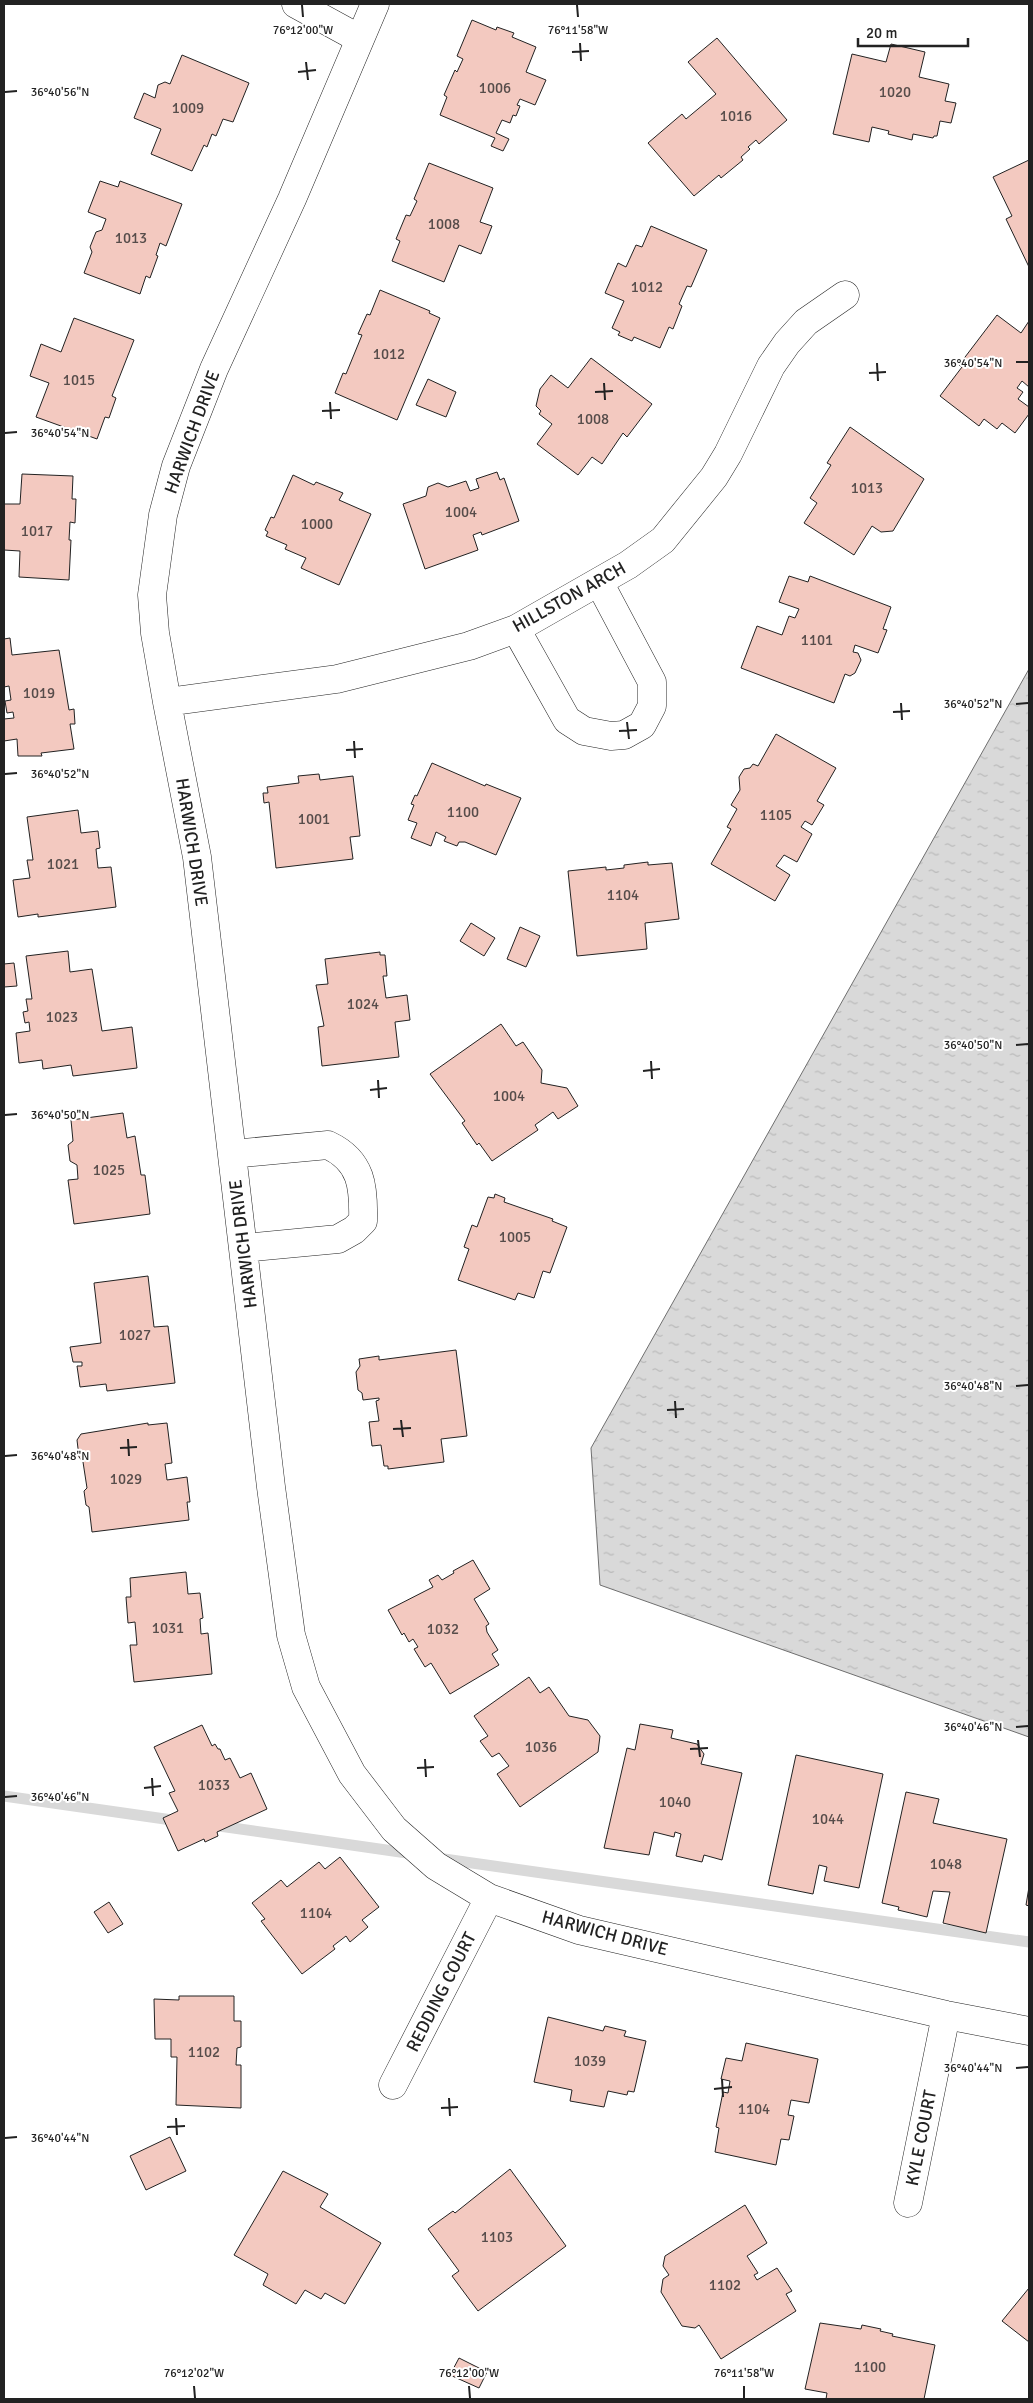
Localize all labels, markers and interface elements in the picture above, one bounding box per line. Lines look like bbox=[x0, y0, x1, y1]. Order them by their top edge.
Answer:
scale bar bbox=[858, 15, 968, 47]
text: 76°12'00"W bbox=[273, 23, 333, 38]
text: 76°11'58"W bbox=[548, 23, 608, 38]
text: 20 m bbox=[866, 24, 897, 42]
house number: 1006 bbox=[479, 79, 511, 97]
house number: 1020 bbox=[879, 83, 911, 101]
text: 36°40'56"N bbox=[31, 85, 89, 100]
house number: 1009 bbox=[172, 99, 204, 117]
house number: 1016 bbox=[720, 107, 752, 125]
house number: 1008 bbox=[428, 215, 460, 233]
house number: 1013 bbox=[115, 229, 147, 247]
house number: 1012 bbox=[631, 278, 663, 296]
house number: 1012 bbox=[373, 345, 405, 363]
text: 36°40'54"N bbox=[944, 356, 1002, 371]
street label: HARWICH DRIVE bbox=[159, 367, 225, 497]
house number: 1015 bbox=[63, 371, 95, 389]
house number: 1008 bbox=[577, 410, 609, 428]
text: 36°40'54"N bbox=[31, 426, 89, 441]
house number: 1013 bbox=[851, 479, 883, 497]
house number: 1004 bbox=[445, 503, 477, 521]
house number: 1000 bbox=[301, 515, 333, 533]
house number: 1017 bbox=[21, 522, 53, 540]
street label: HILLSTON ARCH bbox=[508, 557, 630, 637]
house number: 1101 bbox=[801, 631, 833, 649]
house number: 1019 bbox=[23, 684, 55, 702]
text: 36°40'52"N bbox=[944, 697, 1002, 712]
text: 36°40'52"N bbox=[31, 767, 89, 782]
street label: HARWICH DRIVE bbox=[171, 776, 213, 908]
house number: 1100 bbox=[447, 803, 479, 821]
house number: 1105 bbox=[760, 806, 792, 824]
house number: 1001 bbox=[298, 810, 330, 828]
house number: 1021 bbox=[47, 855, 79, 873]
house number: 1104 bbox=[607, 886, 639, 904]
house number: 1024 bbox=[347, 995, 379, 1013]
house number: 1023 bbox=[46, 1008, 78, 1026]
text: 36°40'50"N bbox=[944, 1038, 1002, 1053]
house number: 1004 bbox=[493, 1087, 525, 1105]
text: 36°40'50"N bbox=[31, 1108, 89, 1123]
house number: 1025 bbox=[93, 1161, 125, 1179]
street label: HARWICH DRIVE bbox=[224, 1178, 262, 1310]
house number: 1005 bbox=[499, 1228, 531, 1246]
house number: 1027 bbox=[119, 1326, 151, 1344]
text: 36°40'48"N bbox=[944, 1379, 1002, 1394]
text: 36°40'48"N bbox=[31, 1449, 89, 1464]
house number: 1029 bbox=[110, 1470, 142, 1488]
house number: 1031 bbox=[152, 1619, 184, 1637]
house number: 1032 bbox=[427, 1620, 459, 1638]
text: 36°40'46"N bbox=[944, 1720, 1002, 1735]
house number: 1036 bbox=[525, 1738, 557, 1756]
house number: 1033 bbox=[198, 1776, 230, 1794]
text: 36°40'46"N bbox=[31, 1790, 89, 1805]
house number: 1040 bbox=[659, 1793, 691, 1811]
house number: 1044 bbox=[812, 1810, 844, 1828]
house number: 1048 bbox=[930, 1855, 962, 1873]
house number: 1104 bbox=[300, 1904, 332, 1922]
street label: HARWICH DRIVE bbox=[540, 1906, 670, 1960]
street label: REDDING COURT bbox=[401, 1928, 481, 2056]
house number: 1102 bbox=[188, 2043, 220, 2061]
house number: 1039 bbox=[574, 2052, 606, 2070]
text: 36°40'44"N bbox=[944, 2061, 1002, 2076]
street label: KYLE COURT bbox=[901, 2088, 941, 2188]
house number: 1104 bbox=[738, 2100, 770, 2118]
text: 36°40'44"N bbox=[31, 2131, 89, 2146]
house number: 1103 bbox=[481, 2228, 513, 2246]
house number: 1102 bbox=[709, 2276, 741, 2294]
house number: 1100 bbox=[854, 2358, 886, 2376]
text: 76°12'02"W bbox=[164, 2366, 224, 2381]
text: 76°12'00"W bbox=[439, 2366, 499, 2381]
text: 76°11'58"W bbox=[714, 2366, 774, 2381]

